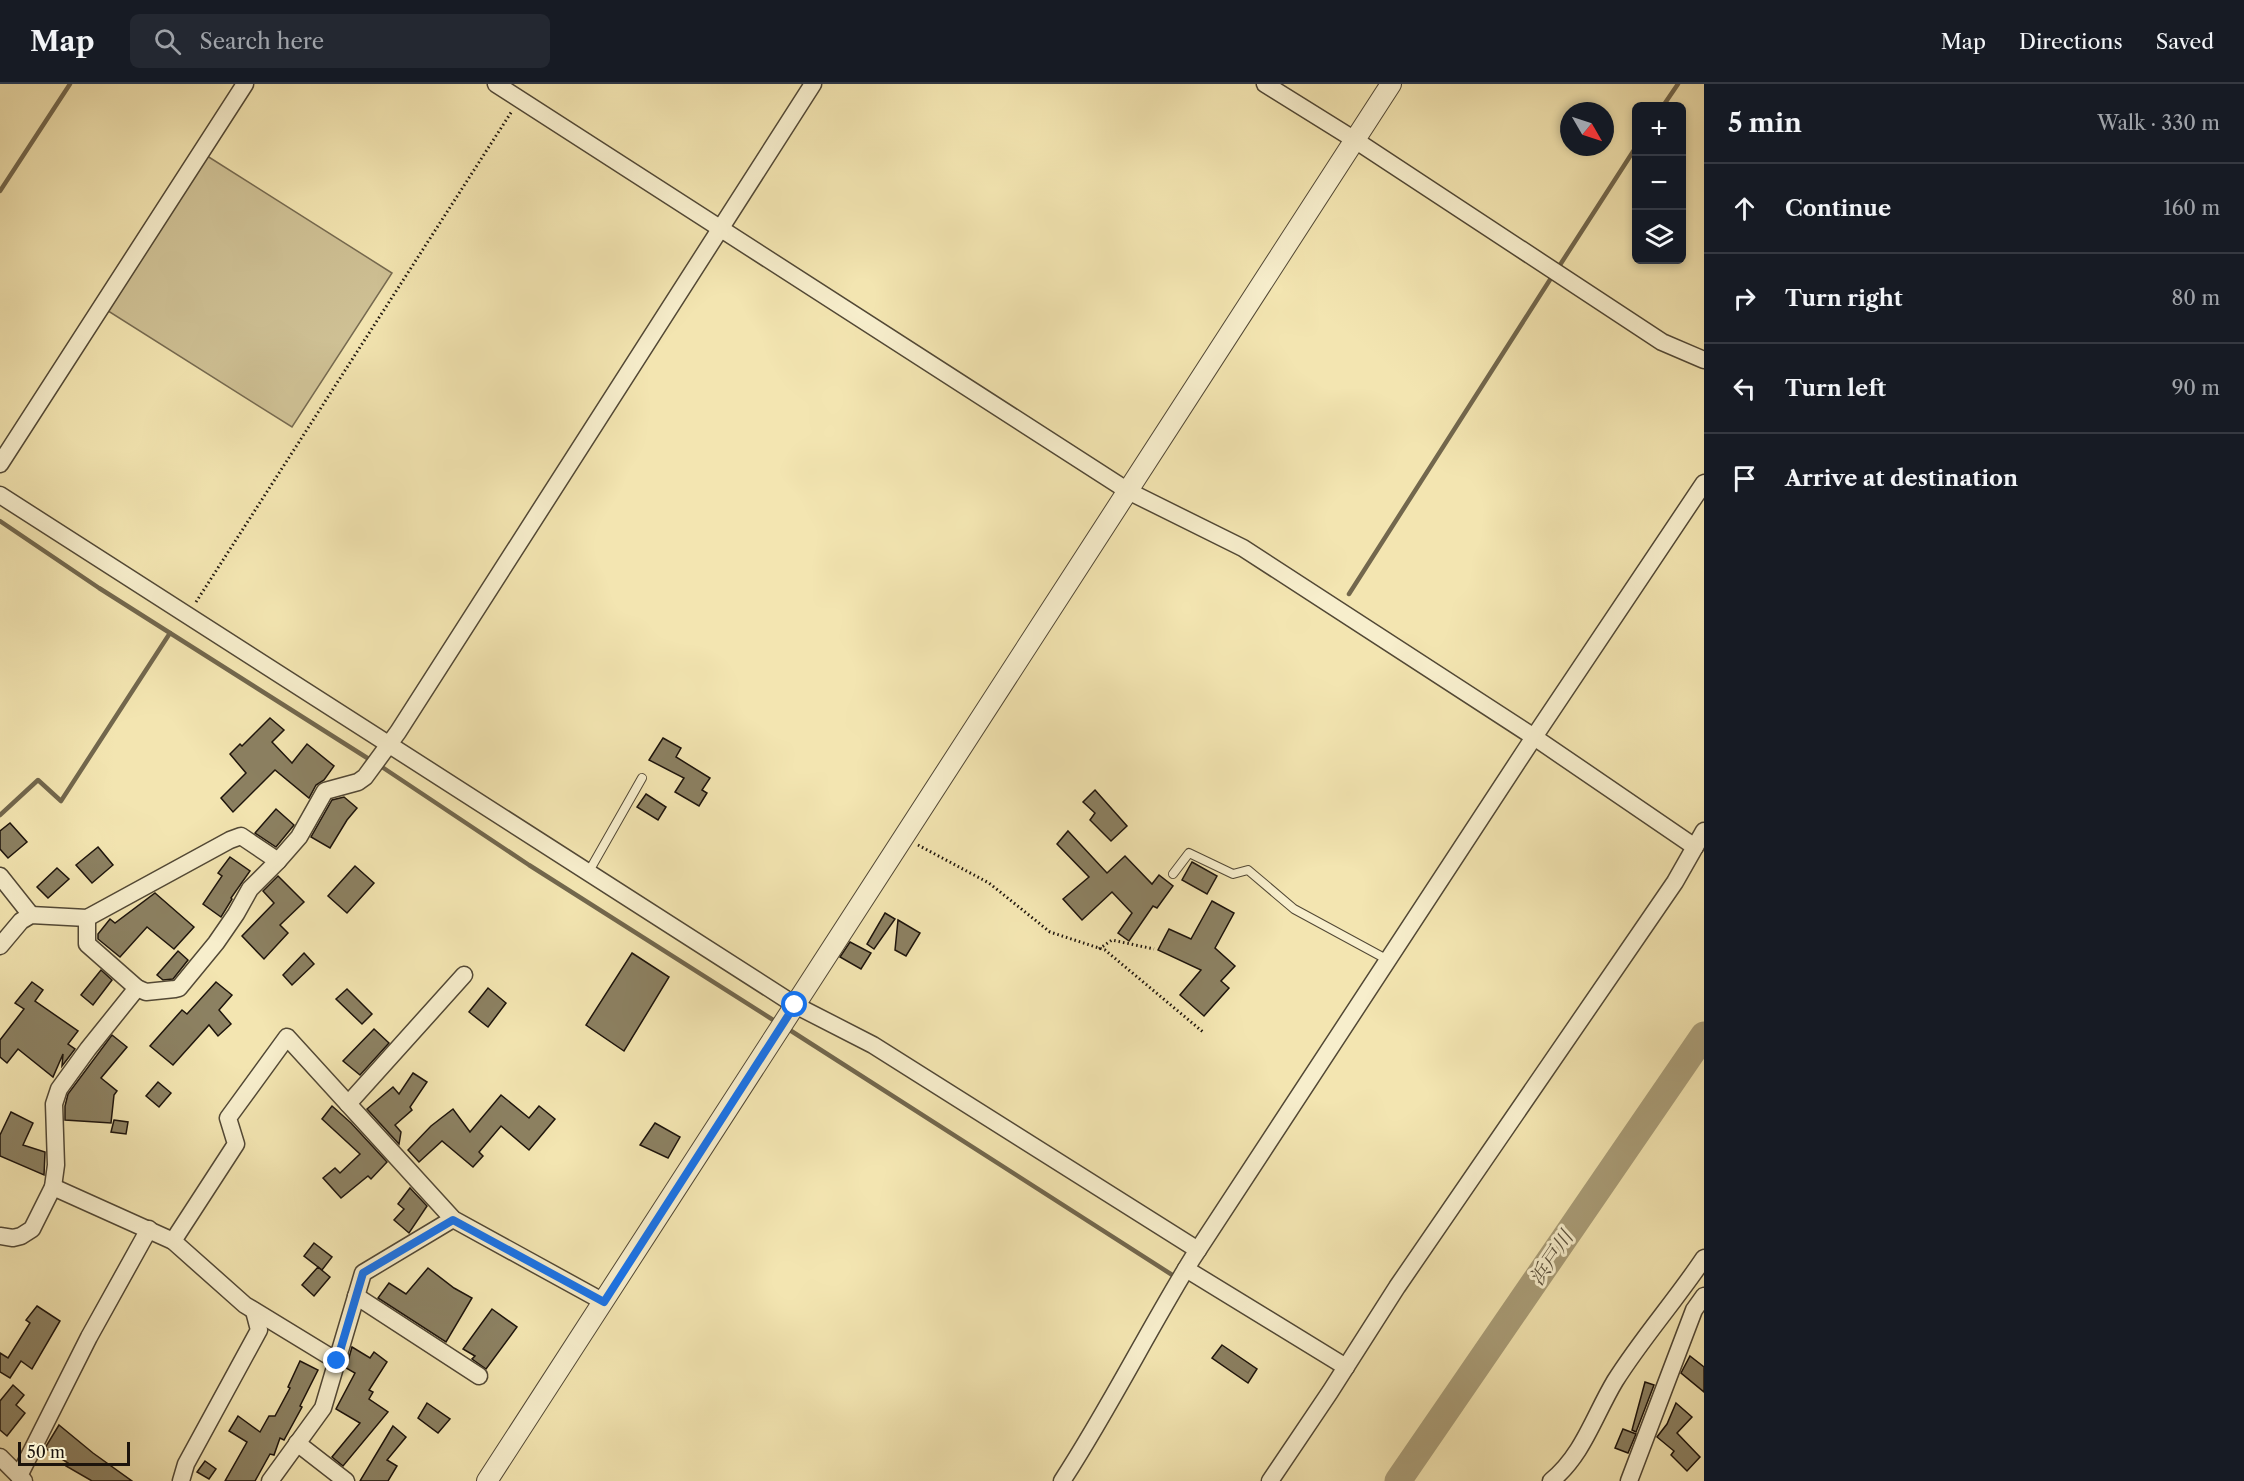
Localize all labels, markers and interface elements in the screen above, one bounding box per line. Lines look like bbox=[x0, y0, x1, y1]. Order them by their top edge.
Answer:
search box bbox=[130, 14, 550, 68]
text: Map bbox=[30, 24, 94, 58]
icon: search bbox=[151, 25, 184, 58]
text: Search here bbox=[199, 28, 324, 55]
text: Map bbox=[1941, 29, 1986, 54]
text: Directions bbox=[2019, 29, 2123, 54]
text: Saved bbox=[2156, 29, 2214, 54]
north arrow bbox=[1560, 102, 1614, 156]
map controls bbox=[1632, 102, 1686, 264]
button: + bbox=[1632, 102, 1686, 156]
text: 5 min bbox=[1728, 107, 1802, 139]
text: Walk · 330 m bbox=[2097, 111, 2220, 135]
button: − bbox=[1632, 156, 1686, 210]
icon: ahead bbox=[1728, 192, 1761, 225]
text: Continue bbox=[1785, 195, 1891, 222]
text: 160 m bbox=[2163, 196, 2220, 220]
button: layers bbox=[1632, 210, 1686, 264]
icon: right bbox=[1728, 282, 1761, 315]
text: Turn right bbox=[1785, 285, 1903, 312]
text: 80 m bbox=[2172, 286, 2220, 310]
icon: left bbox=[1728, 372, 1761, 405]
text: Turn left bbox=[1785, 375, 1886, 402]
text: 90 m bbox=[2172, 376, 2220, 400]
icon: arrive bbox=[1728, 462, 1761, 495]
text: Arrive at destination bbox=[1785, 465, 2018, 492]
route start bbox=[781, 991, 807, 1017]
water label: 浜戸川 bbox=[1524, 1225, 1579, 1290]
route end bbox=[323, 1347, 349, 1373]
scale bar bbox=[18, 1439, 130, 1466]
text: 50 m bbox=[27, 1442, 65, 1462]

